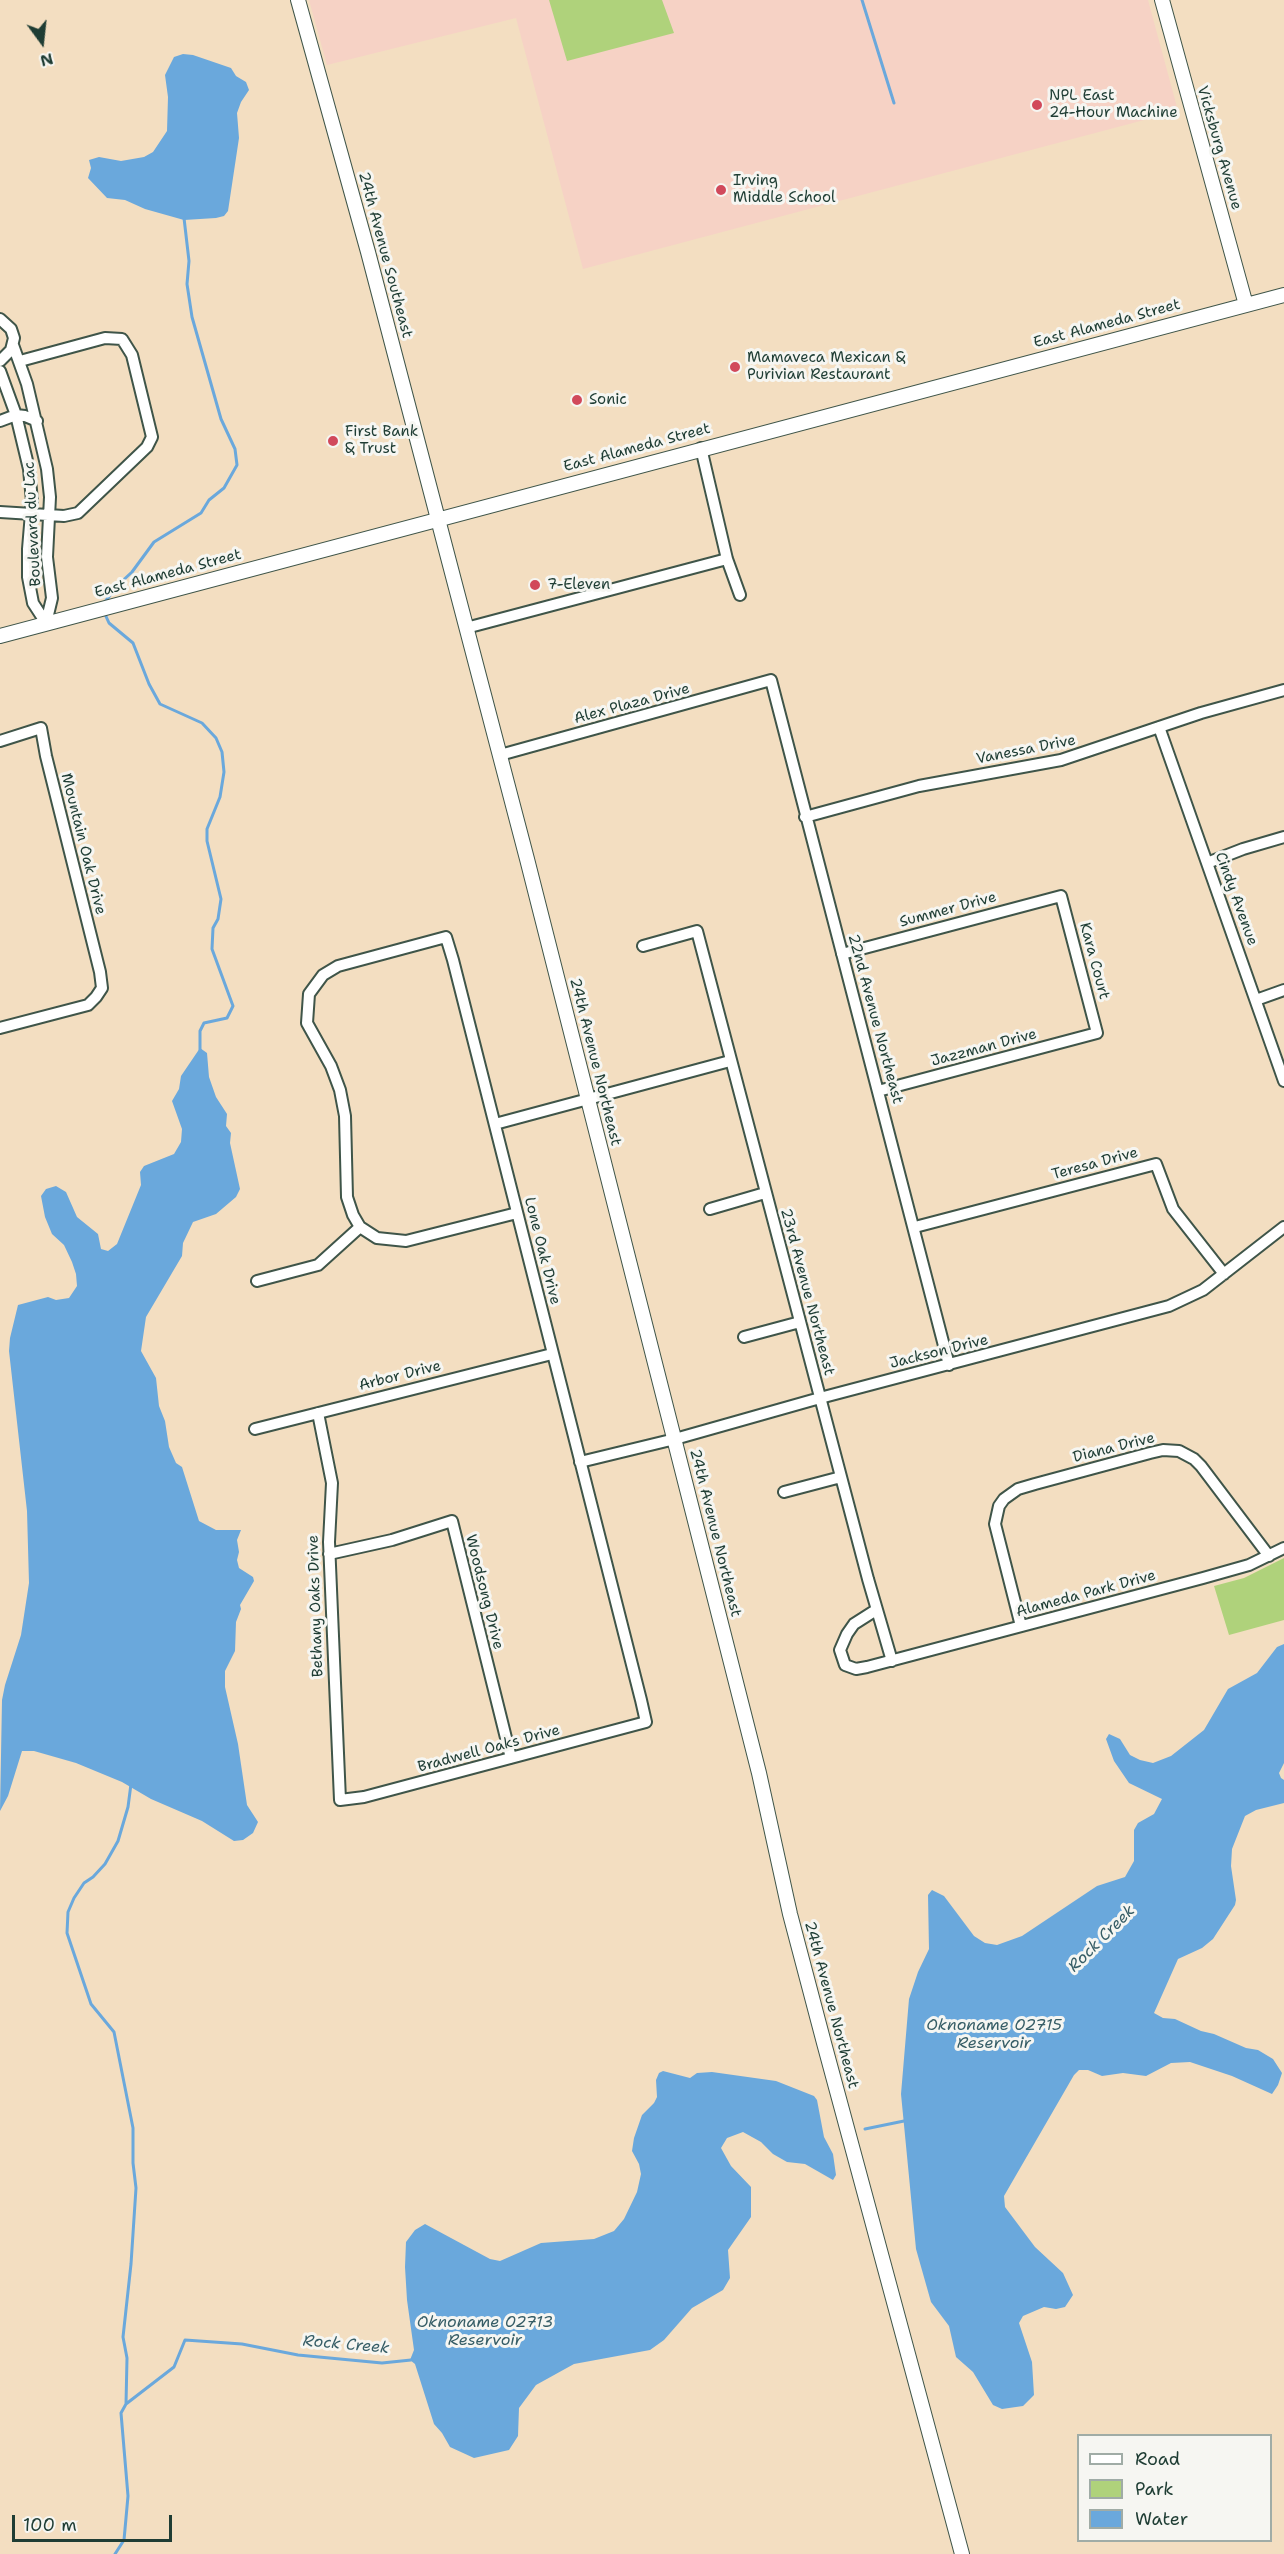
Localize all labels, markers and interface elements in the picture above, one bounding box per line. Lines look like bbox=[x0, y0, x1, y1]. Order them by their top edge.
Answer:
north arrow bbox=[12, 12, 72, 72]
text: N bbox=[38, 48, 56, 72]
street label: Vicksburg Avenue bbox=[1193, 84, 1245, 212]
place label: NPL East 24-Hour Machine bbox=[1049, 87, 1178, 122]
marker: NPL East 24-Hour Machine bbox=[1030, 98, 1044, 112]
street label: 24th Avenue Southeast bbox=[354, 170, 416, 340]
place label: Irving Middle School bbox=[733, 172, 835, 207]
marker: Irving Middle School bbox=[714, 183, 728, 197]
street label: East Alameda Street bbox=[1032, 296, 1182, 352]
place label: Mamaveca Mexican & Purivian Restaurant bbox=[747, 349, 905, 384]
marker: Mamaveca Mexican & Purivian Restaurant bbox=[728, 360, 742, 374]
place label: Sonic bbox=[589, 391, 627, 409]
marker: Sonic bbox=[570, 393, 584, 407]
street label: East Alameda Street bbox=[562, 420, 712, 476]
place label: First Bank & Trust bbox=[345, 423, 418, 458]
marker: First Bank & Trust bbox=[326, 434, 340, 448]
street label: Boulevard du Lac bbox=[21, 461, 45, 587]
street label: East Alameda Street bbox=[93, 546, 243, 602]
place label: 7-Eleven bbox=[547, 576, 610, 594]
marker: 7-Eleven bbox=[528, 578, 542, 592]
street label: Alex Plaza Drive bbox=[572, 680, 692, 728]
street label: Vanessa Drive bbox=[975, 732, 1077, 768]
street label: Mountain Oak Drive bbox=[57, 771, 109, 917]
street label: Cindy Avenue bbox=[1211, 850, 1261, 948]
street label: Summer Drive bbox=[898, 888, 998, 932]
street label: Kara Court bbox=[1075, 921, 1113, 1001]
street label: 22nd Avenue Northeast bbox=[844, 932, 906, 1106]
street label: 24th Avenue Northeast bbox=[565, 976, 625, 1148]
street label: Jazzman Drive bbox=[929, 1025, 1039, 1071]
street label: Teresa Drive bbox=[1050, 1144, 1140, 1184]
street label: Lone Oak Drive bbox=[520, 1195, 564, 1307]
street label: 23rd Avenue Northeast bbox=[776, 1206, 838, 1378]
street label: Jackson Drive bbox=[888, 1331, 990, 1373]
street label: Arbor Drive bbox=[357, 1357, 443, 1395]
street label: Diana Drive bbox=[1071, 1429, 1157, 1467]
street label: 24th Avenue Northeast bbox=[685, 1447, 745, 1619]
street label: Woodsong Drive bbox=[461, 1533, 507, 1651]
street label: Bethany Oaks Drive bbox=[305, 1535, 327, 1677]
street label: Alameda Park Drive bbox=[1014, 1567, 1158, 1621]
street label: Bradwell Oaks Drive bbox=[416, 1721, 562, 1777]
water label: Rock Creek bbox=[1065, 1902, 1139, 1976]
street label: 24th Avenue Northeast bbox=[800, 1919, 862, 2091]
water label: Oknoname 02715 Reservoir bbox=[926, 2016, 1062, 2054]
water label: Oknoname 02713 Reservoir bbox=[417, 2313, 553, 2351]
water label: Rock Creek bbox=[302, 2332, 390, 2358]
legend bbox=[1077, 2434, 1272, 2542]
text: Road bbox=[1135, 2447, 1180, 2471]
text: Park bbox=[1135, 2477, 1174, 2501]
scale bar bbox=[15, 2503, 176, 2541]
text: Water bbox=[1135, 2507, 1188, 2531]
text: 100 m bbox=[23, 2513, 77, 2537]

